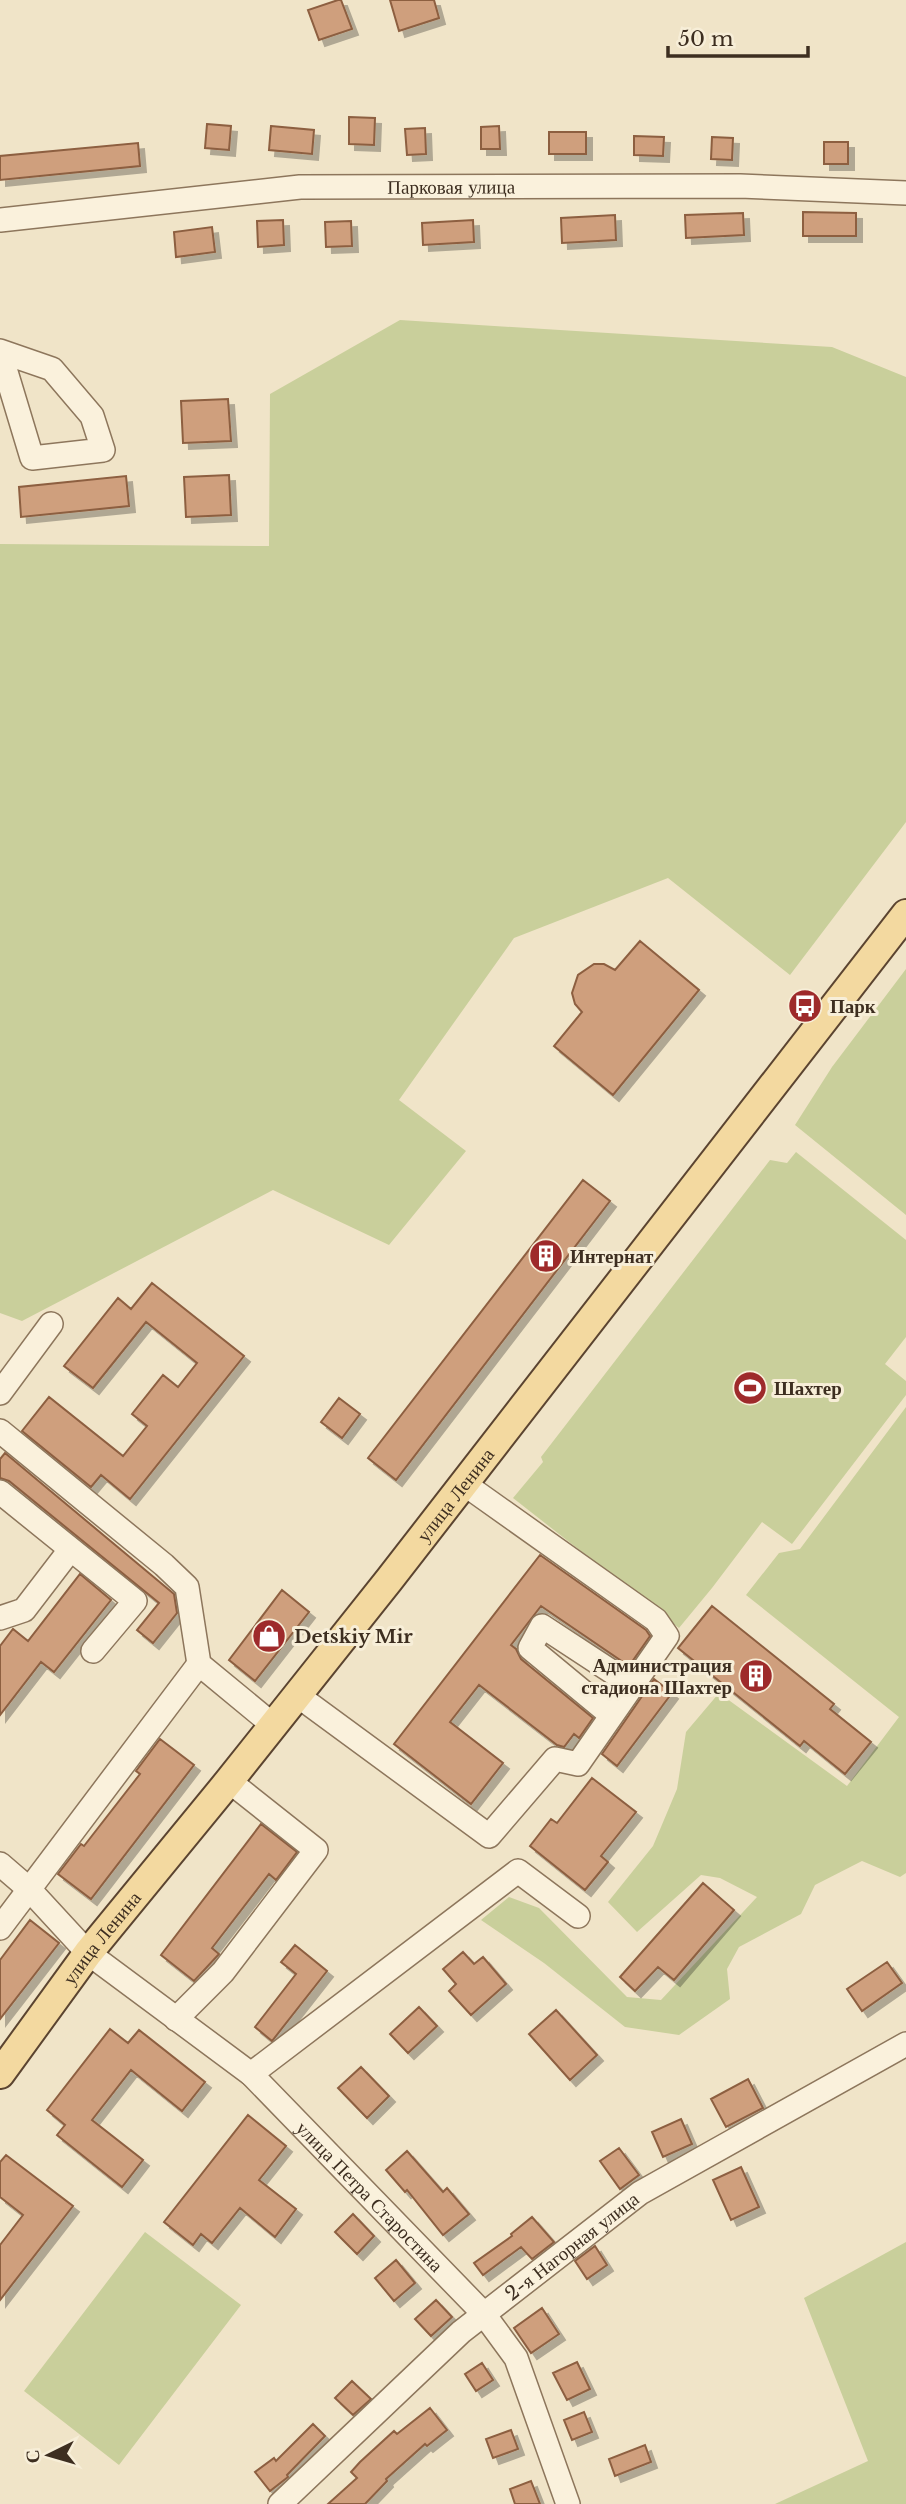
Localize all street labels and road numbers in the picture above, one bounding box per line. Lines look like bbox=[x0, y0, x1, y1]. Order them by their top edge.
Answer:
street label: Парковая улица bbox=[387, 176, 516, 199]
street label: улица Ленина bbox=[412, 1443, 500, 1546]
street label: улица Ленина bbox=[58, 1886, 146, 1989]
street label: улица Петра Старостина bbox=[291, 2117, 448, 2277]
street label: 2-я Нагорная улица bbox=[501, 2187, 644, 2305]

